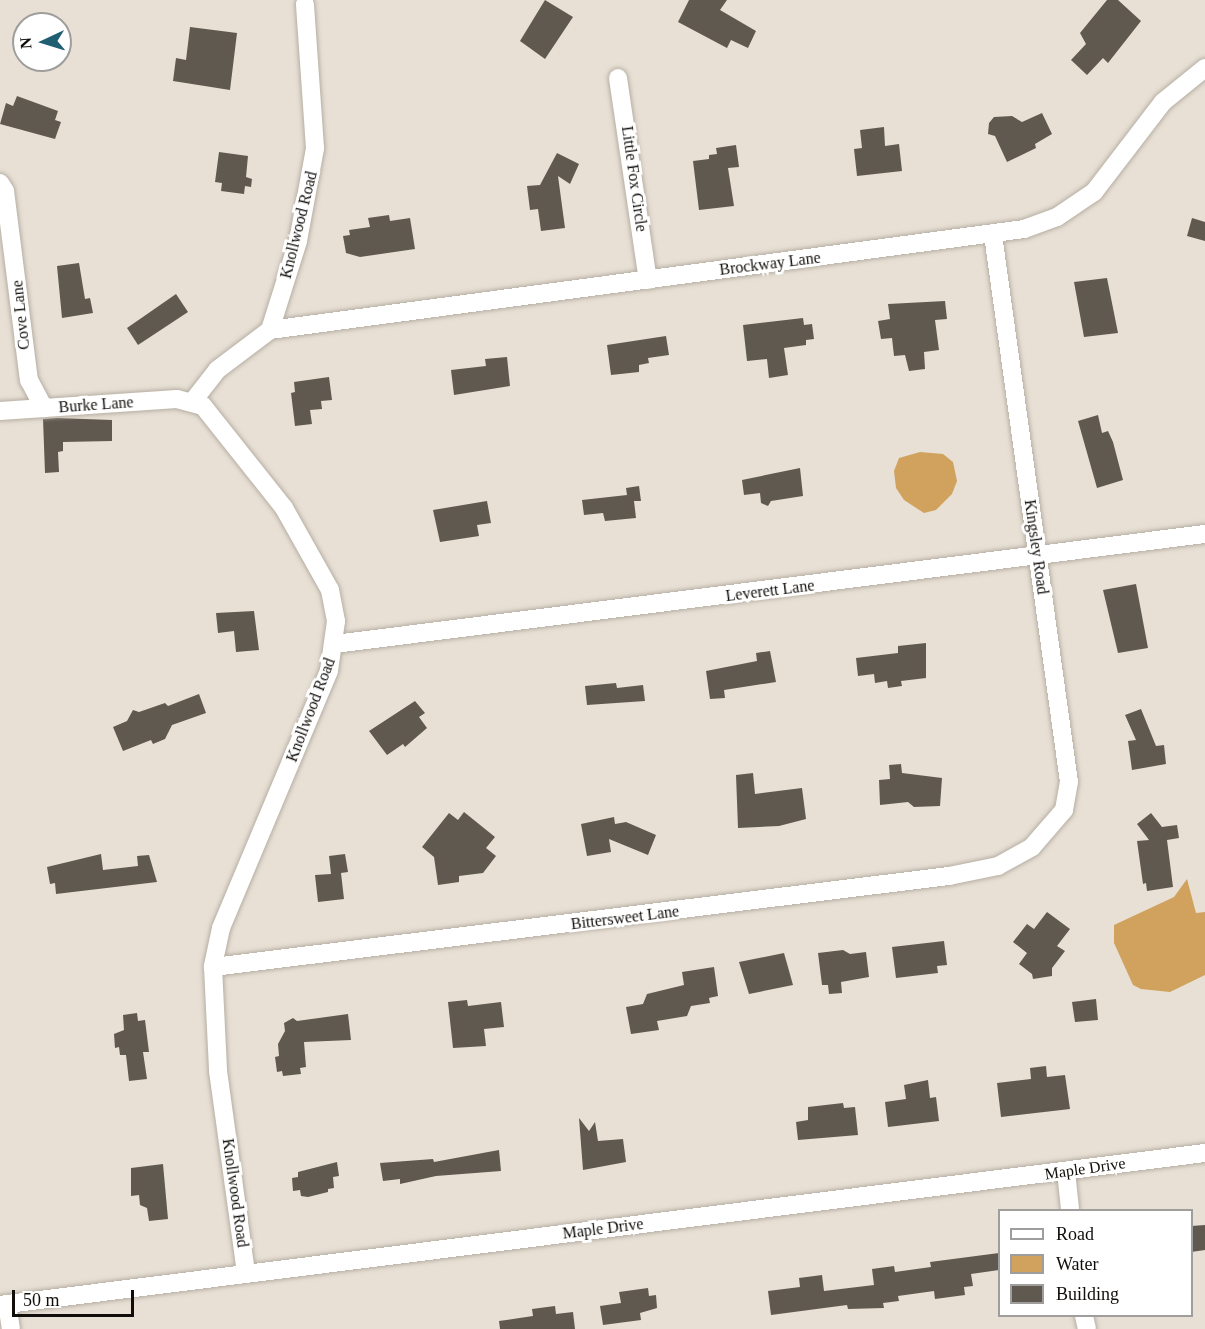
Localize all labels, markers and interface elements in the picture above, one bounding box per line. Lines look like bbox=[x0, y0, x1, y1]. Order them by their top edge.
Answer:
north arrow bbox=[12, 12, 72, 72]
text: N bbox=[17, 37, 34, 50]
street label: Little Fox Circle bbox=[617, 125, 651, 233]
street label: Knollwood Road bbox=[276, 169, 322, 281]
street label: Brockway Lane bbox=[718, 248, 822, 280]
street label: Cove Lane bbox=[8, 279, 34, 351]
street label: Burke Lane bbox=[58, 393, 134, 417]
street label: Kingsley Road bbox=[1020, 498, 1052, 596]
street label: Leverett Lane bbox=[725, 576, 815, 606]
street label: Knollwood Road bbox=[282, 655, 340, 765]
street label: Bittersweet Lane bbox=[570, 902, 680, 934]
street label: Knollwood Road bbox=[218, 1137, 252, 1249]
street label: Maple Drive bbox=[1043, 1154, 1127, 1184]
legend bbox=[998, 1209, 1193, 1317]
street label: Maple Drive bbox=[561, 1215, 645, 1243]
text: Road bbox=[1056, 1224, 1094, 1244]
text: Water bbox=[1056, 1254, 1099, 1274]
scale bar bbox=[15, 1278, 136, 1316]
text: Building bbox=[1056, 1284, 1119, 1304]
text: 50 m bbox=[23, 1290, 60, 1310]

